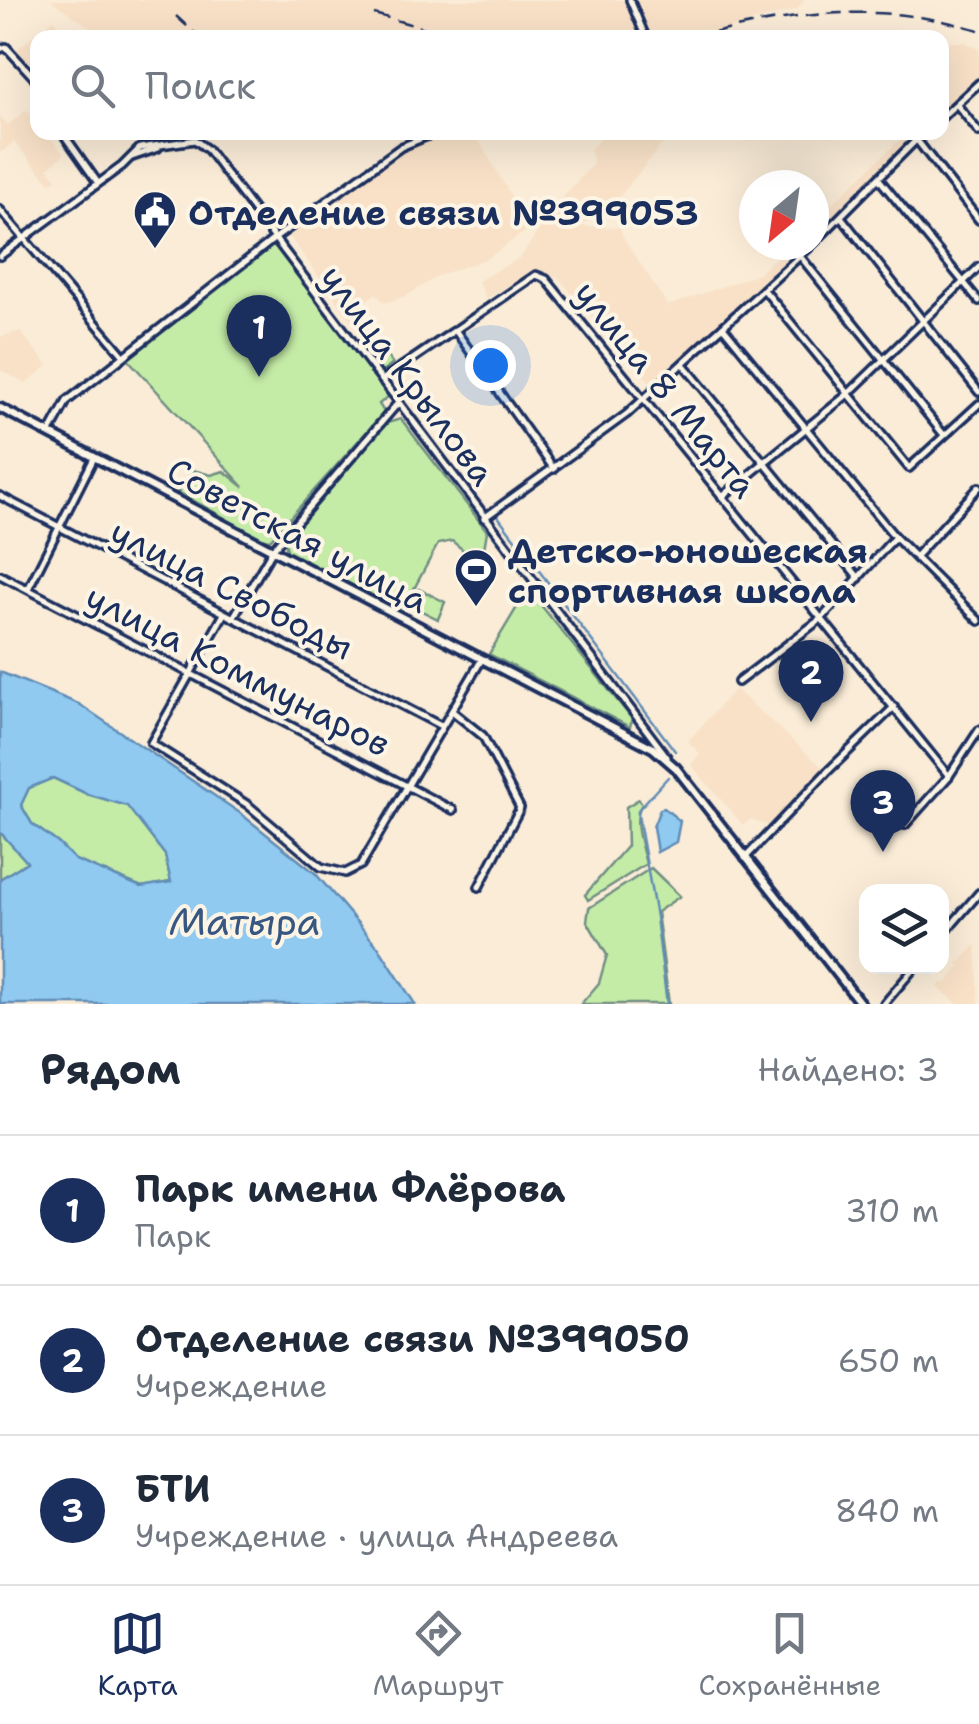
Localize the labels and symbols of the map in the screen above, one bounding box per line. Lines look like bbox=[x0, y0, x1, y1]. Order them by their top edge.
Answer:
north arrow bbox=[739, 170, 829, 260]
public building icon: Отделение связи №399053 bbox=[132, 189, 178, 250]
place label: Отделение связи №399053 bbox=[188, 189, 699, 236]
street label: улица Крылова bbox=[310, 255, 507, 495]
street label: улица 8 Марта bbox=[564, 271, 768, 508]
pin: 1 bbox=[226, 294, 292, 377]
your location bbox=[465, 340, 516, 391]
street label: Советская улица bbox=[159, 446, 437, 624]
street label: улица Свободы bbox=[103, 508, 361, 670]
place label: Детско-юношеская спортивная школа bbox=[508, 527, 868, 614]
sports icon: Детско-юношеская спортивная школа bbox=[453, 547, 499, 608]
street label: улица Коммунаров bbox=[78, 573, 398, 767]
pin: 2 bbox=[778, 640, 844, 722]
pin: 3 bbox=[850, 770, 916, 852]
water label: Матыра bbox=[169, 896, 321, 947]

